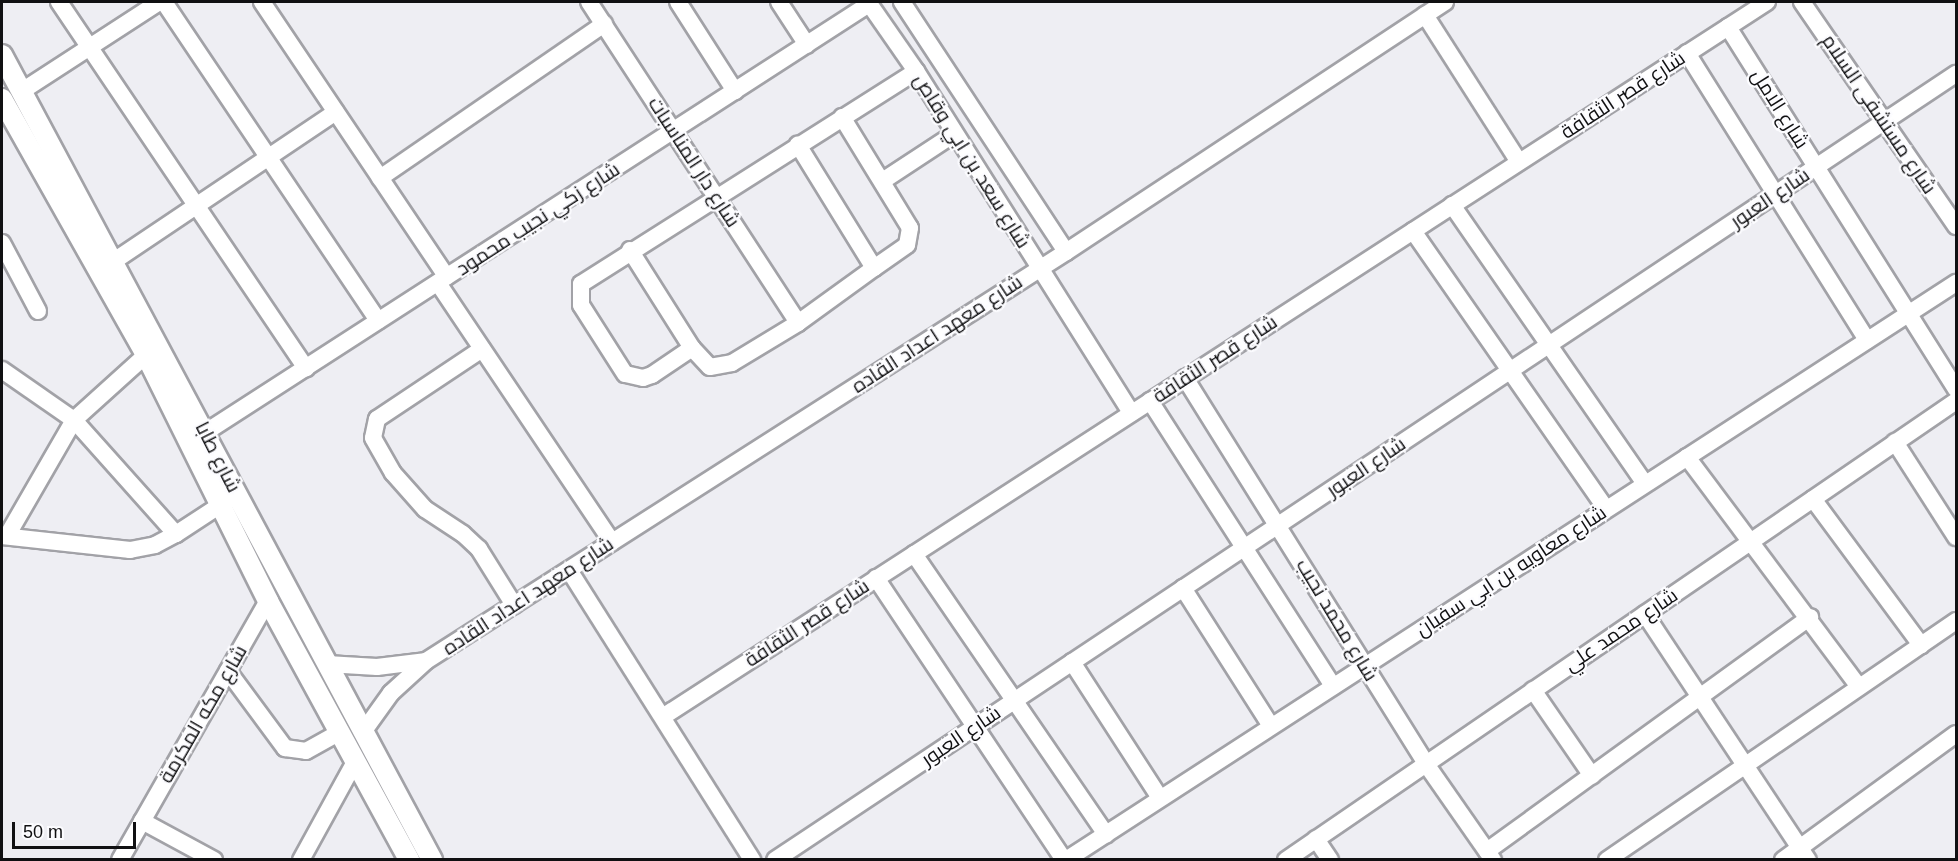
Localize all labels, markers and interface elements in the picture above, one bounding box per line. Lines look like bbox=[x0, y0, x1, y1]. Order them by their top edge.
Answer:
street label: شارع مستشفى السلام bbox=[1817, 30, 1941, 198]
street label: شارع قصر الثقافة bbox=[1556, 46, 1690, 144]
street label: شارع الامل bbox=[1746, 65, 1814, 153]
street label: شارع سعد بن ابي وقاص bbox=[908, 69, 1036, 253]
street label: شارع دار المناسبات bbox=[643, 92, 745, 232]
street label: شارع زكي نجيب محمود bbox=[452, 157, 624, 281]
street label: شارع العبور bbox=[1726, 163, 1814, 233]
street label: شارع معهد اعداد القاده bbox=[847, 270, 1027, 398]
street label: شارع قصر الثقافة bbox=[1148, 310, 1282, 408]
street label: شارع طابا bbox=[190, 418, 246, 496]
street label: شارع العبور bbox=[1322, 432, 1410, 502]
street label: شارع معاويه بن ابي سفيان bbox=[1411, 500, 1611, 642]
street label: شارع معهد اعداد القاده bbox=[438, 532, 618, 660]
street label: شارع محمد نجيب bbox=[1291, 554, 1383, 686]
street label: شارع قصر الثقافة bbox=[740, 574, 874, 672]
street label: شارع محمد علي bbox=[1560, 583, 1682, 677]
street label: شارع مكه المكرمة bbox=[154, 641, 252, 787]
street label: شارع العبور bbox=[917, 701, 1005, 771]
scale bar bbox=[15, 810, 140, 848]
text: 50 m bbox=[23, 822, 63, 842]

